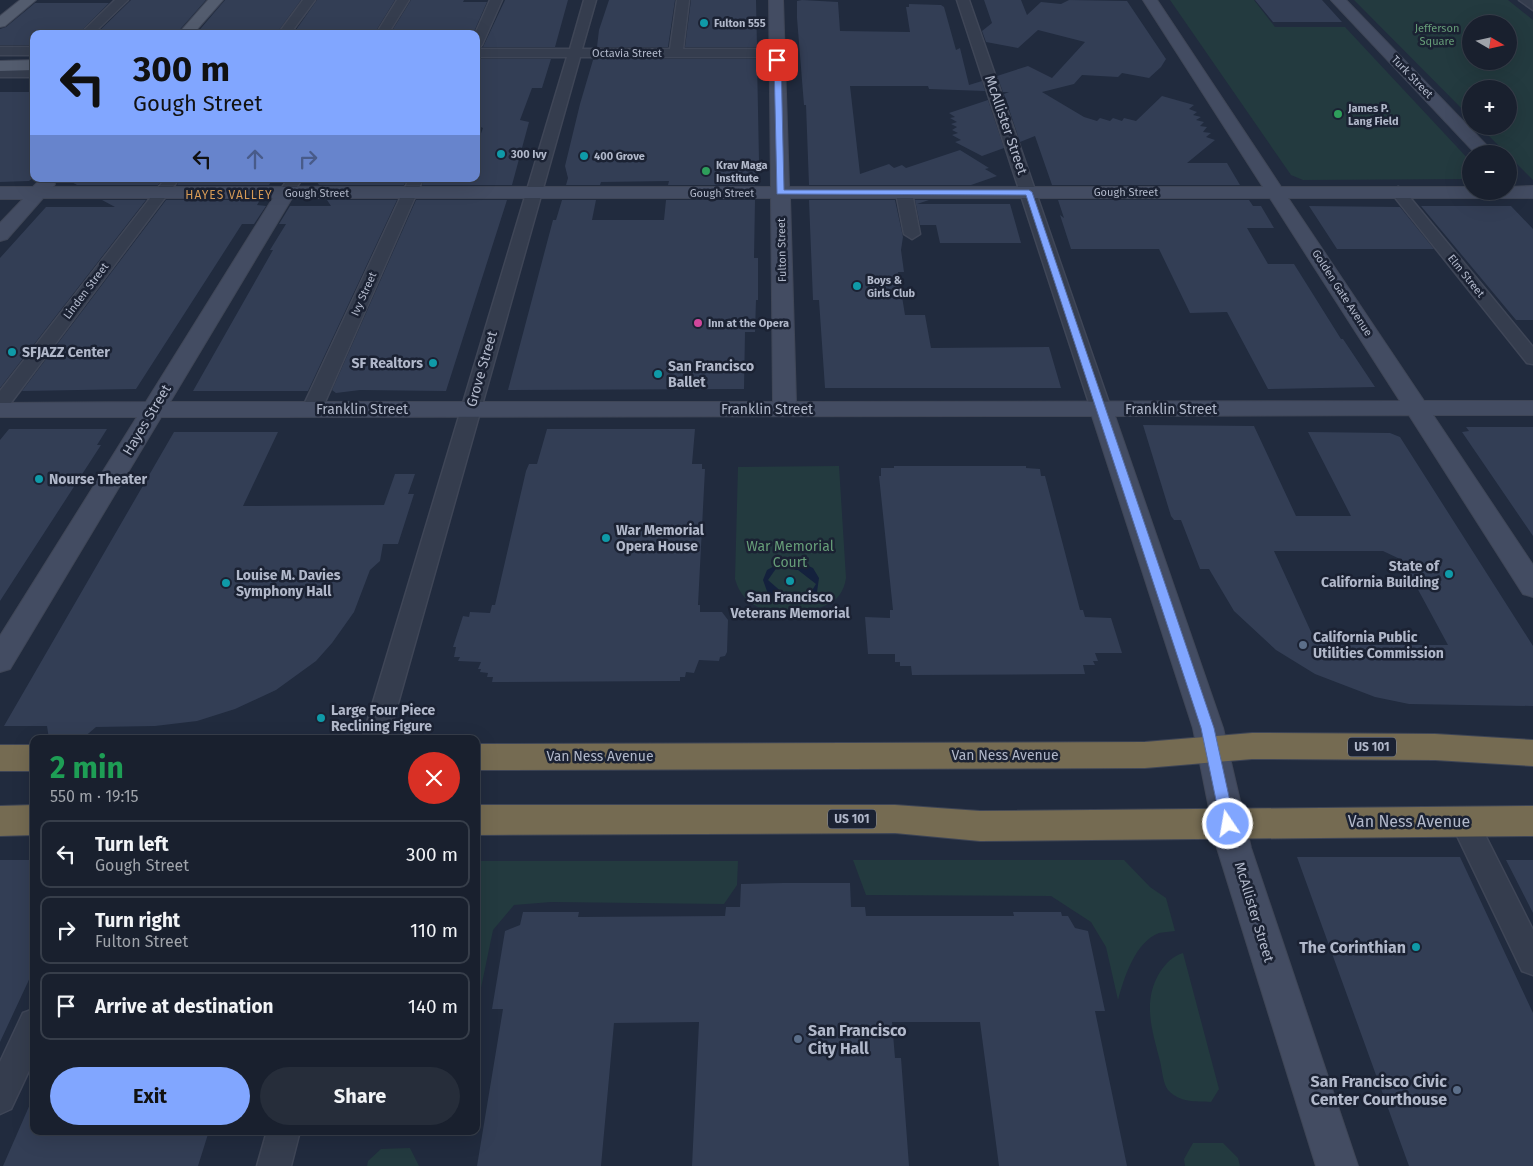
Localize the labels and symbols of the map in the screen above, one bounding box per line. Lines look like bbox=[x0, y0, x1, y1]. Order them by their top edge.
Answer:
north arrow bbox=[1462, 15, 1518, 70]
marker: Fulton 555 bbox=[698, 17, 710, 29]
place label: Fulton 555 bbox=[714, 17, 766, 30]
park label: Jefferson Square bbox=[1415, 22, 1459, 48]
pin bbox=[756, 39, 798, 81]
street label: Octavia Street bbox=[592, 47, 662, 60]
street label: Turk Street bbox=[1388, 53, 1436, 101]
street label: McAllister Street bbox=[981, 73, 1031, 178]
place label: James P. Lang Field bbox=[1347, 102, 1399, 128]
marker: James P. Lang Field bbox=[1332, 108, 1344, 120]
marker: 300 Ivy bbox=[495, 148, 507, 160]
place label: 300 Ivy bbox=[510, 148, 547, 161]
marker: 400 Grove bbox=[578, 150, 590, 162]
place label: 400 Grove bbox=[594, 150, 645, 163]
place label: Krav Maga Institute bbox=[716, 159, 768, 185]
marker: Krav Maga Institute bbox=[700, 165, 712, 177]
street label: Gough Street bbox=[1094, 186, 1158, 199]
street label: Gough Street bbox=[285, 187, 349, 200]
street label: Gough Street bbox=[690, 187, 754, 200]
district label: HAYES VALLEY bbox=[185, 188, 273, 202]
street label: Fulton Street bbox=[775, 218, 789, 282]
street label: Golden Gate Avenue bbox=[1309, 247, 1375, 339]
street label: Elm Street bbox=[1445, 252, 1487, 300]
street label: Linden Street bbox=[61, 260, 111, 322]
street label: Ivy Street bbox=[349, 270, 379, 318]
place label: Boys & Girls Club bbox=[867, 274, 916, 300]
marker: Boys & Girls Club bbox=[851, 280, 863, 292]
marker: Inn at the Opera bbox=[692, 317, 704, 329]
place label: Inn at the Opera bbox=[708, 317, 789, 330]
street label: Grove Street bbox=[463, 328, 501, 409]
place label: SFJAZZ Center bbox=[22, 344, 110, 361]
marker: SFJAZZ Center bbox=[6, 346, 18, 358]
place label: SF Realtors bbox=[352, 355, 423, 372]
marker: SF Realtors bbox=[427, 357, 439, 369]
place label: San Francisco Ballet bbox=[668, 358, 754, 391]
marker: San Francisco Ballet bbox=[652, 368, 664, 380]
street label: Hayes Street bbox=[119, 381, 175, 459]
street label: Franklin Street bbox=[316, 401, 409, 418]
street label: Franklin Street bbox=[721, 401, 814, 418]
street label: Franklin Street bbox=[1125, 401, 1218, 418]
place label: Nourse Theater bbox=[49, 471, 147, 488]
marker: Nourse Theater bbox=[33, 473, 45, 485]
place label: War Memorial Opera House bbox=[616, 522, 705, 555]
marker: War Memorial Opera House bbox=[600, 532, 612, 544]
park label: War Memorial Court bbox=[746, 538, 834, 571]
place label: State of California Building bbox=[1321, 558, 1441, 591]
place label: Louise M. Davies Symphony Hall bbox=[236, 567, 341, 600]
marker: State of California Building bbox=[1443, 568, 1455, 580]
marker: San Francisco Veterans Memorial bbox=[784, 575, 796, 587]
marker: Louise M. Davies Symphony Hall bbox=[220, 577, 232, 589]
place label: San Francisco Veterans Memorial bbox=[729, 589, 850, 622]
place label: California Public Utilities Commission bbox=[1313, 629, 1444, 662]
marker: California Public Utilities Commission bbox=[1297, 639, 1309, 651]
place label: Large Four Piece Reclining Figure bbox=[331, 702, 436, 735]
marker: Large Four Piece Reclining Figure bbox=[315, 712, 327, 724]
road number: US 101 bbox=[1348, 738, 1396, 756]
street label: Van Ness Avenue bbox=[951, 747, 1059, 764]
street label: Van Ness Avenue bbox=[546, 748, 654, 765]
position arrow bbox=[1201, 797, 1253, 849]
road number: US 101 bbox=[828, 810, 876, 829]
street label: Van Ness Avenue bbox=[1348, 812, 1470, 831]
street label: McAllister Street bbox=[1231, 860, 1278, 965]
place label: The Corinthian bbox=[1299, 938, 1406, 957]
marker: The Corinthian bbox=[1410, 941, 1422, 953]
place label: San Francisco City Hall bbox=[808, 1021, 907, 1058]
marker: San Francisco City Hall bbox=[792, 1033, 804, 1045]
place label: San Francisco Civic Center Courthouse bbox=[1310, 1072, 1447, 1109]
marker: San Francisco Civic Center Courthouse bbox=[1451, 1084, 1463, 1096]

